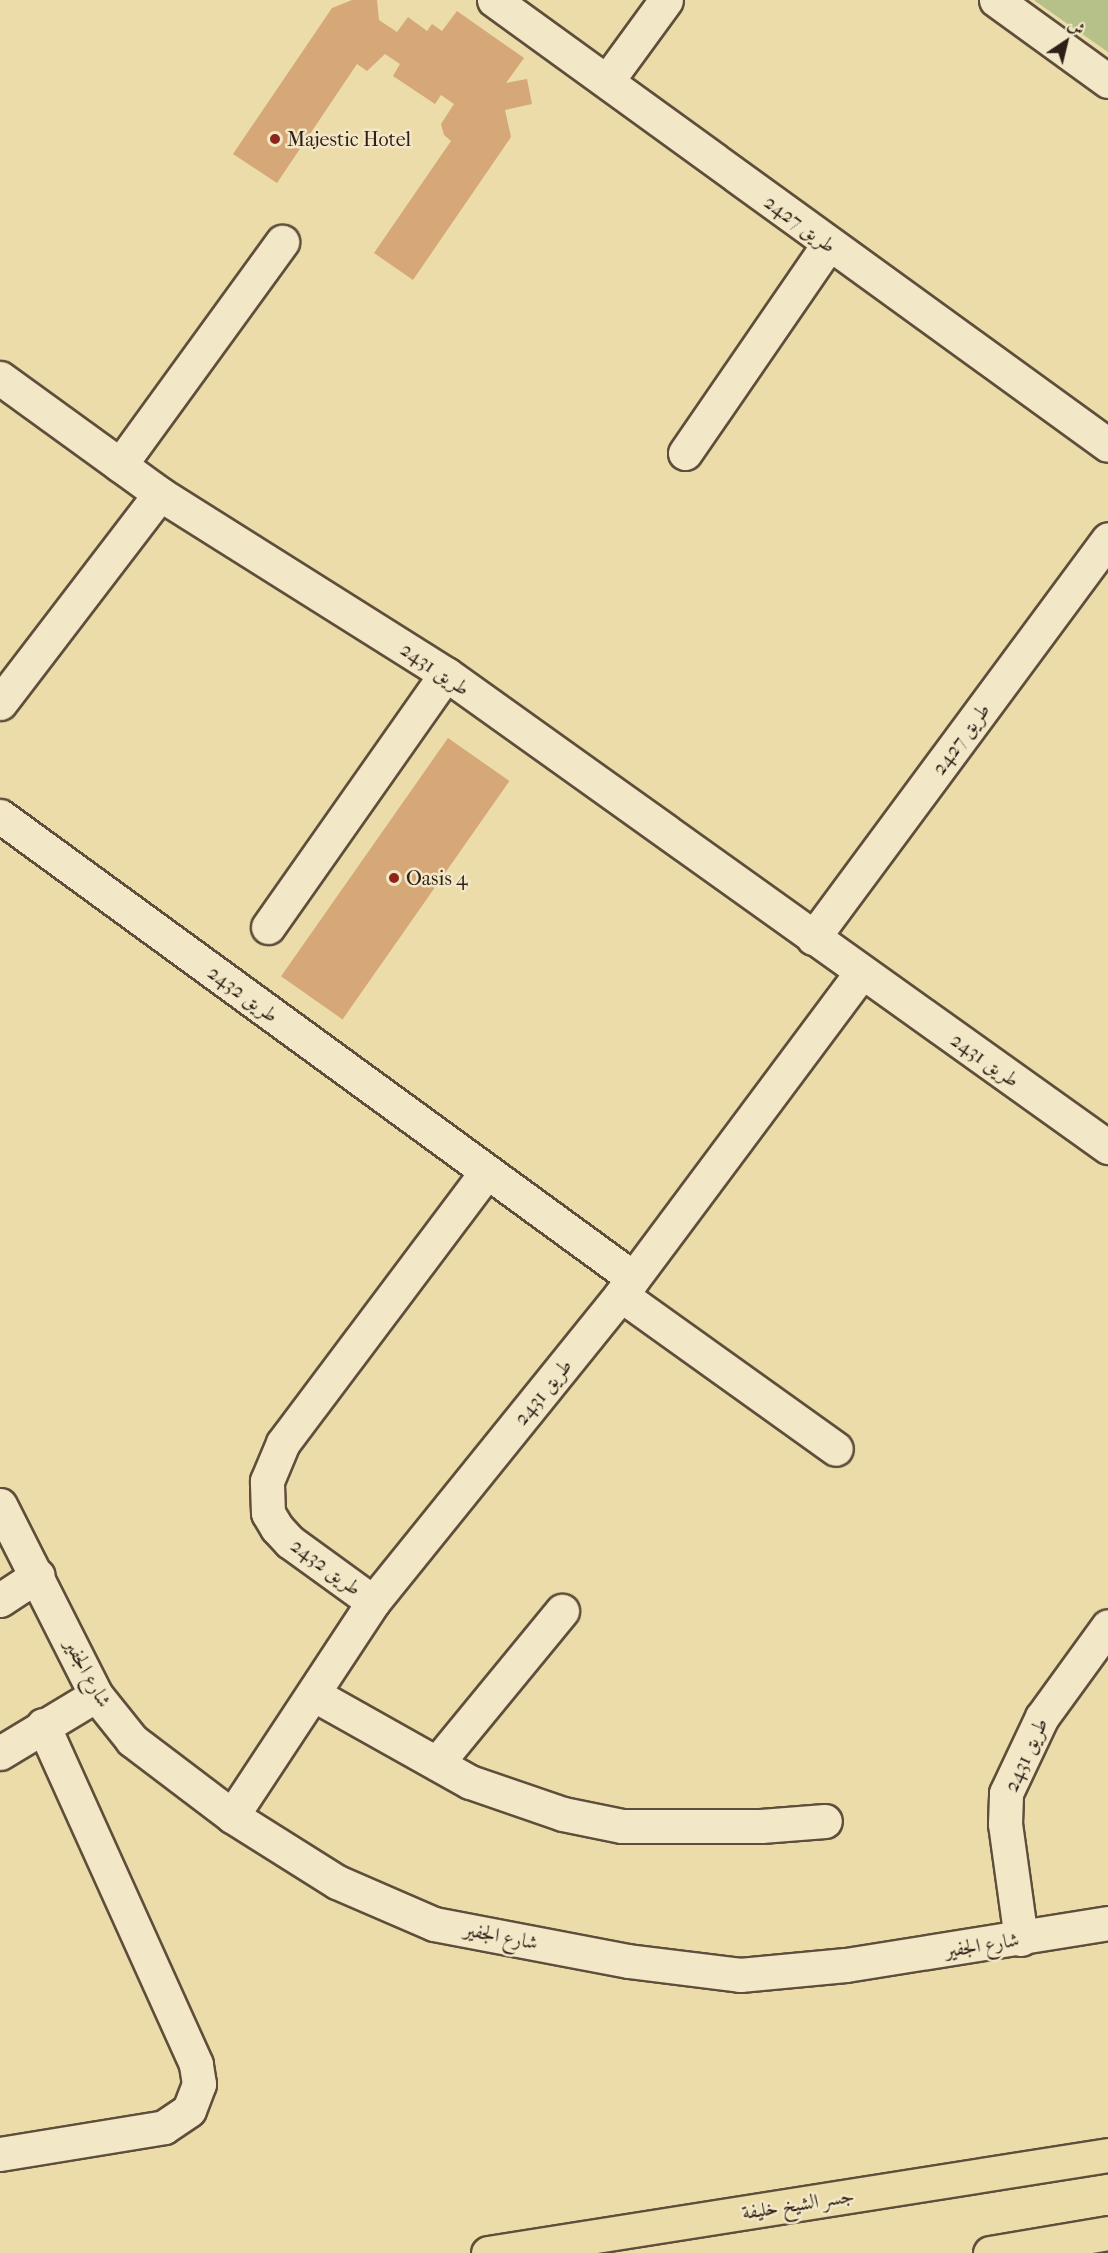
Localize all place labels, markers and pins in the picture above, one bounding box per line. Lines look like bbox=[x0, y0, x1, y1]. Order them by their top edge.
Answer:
place label: Majestic Hotel bbox=[287, 127, 411, 151]
marker: Majestic Hotel bbox=[268, 132, 282, 146]
place label: Oasis 4 bbox=[406, 866, 468, 890]
marker: Oasis 4 bbox=[387, 871, 401, 885]

